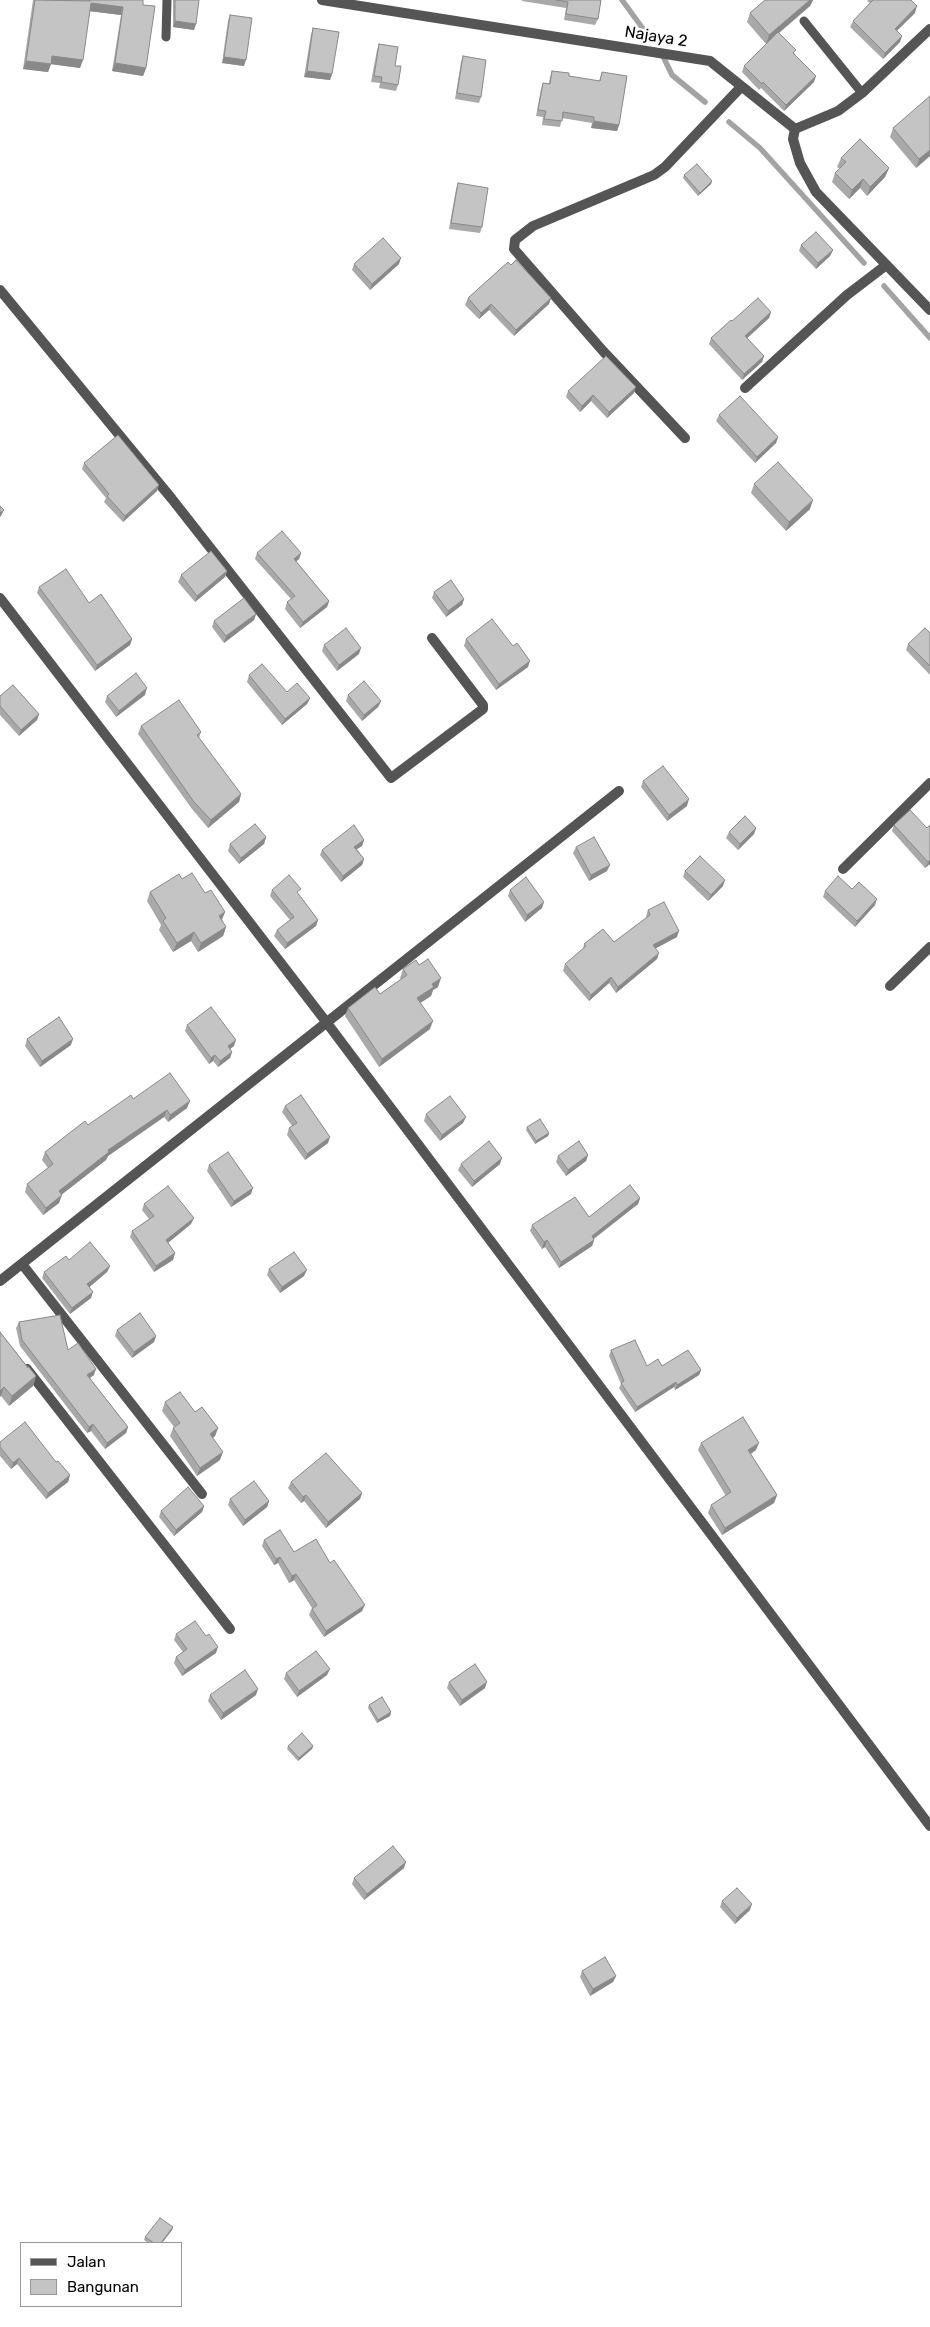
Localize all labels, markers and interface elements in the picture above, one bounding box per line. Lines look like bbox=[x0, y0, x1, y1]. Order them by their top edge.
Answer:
street label: Najaya 2 bbox=[623, 23, 689, 51]
legend bbox=[20, 2242, 182, 2307]
text: Jalan bbox=[67, 2253, 106, 2271]
text: Bangunan bbox=[67, 2278, 139, 2296]

